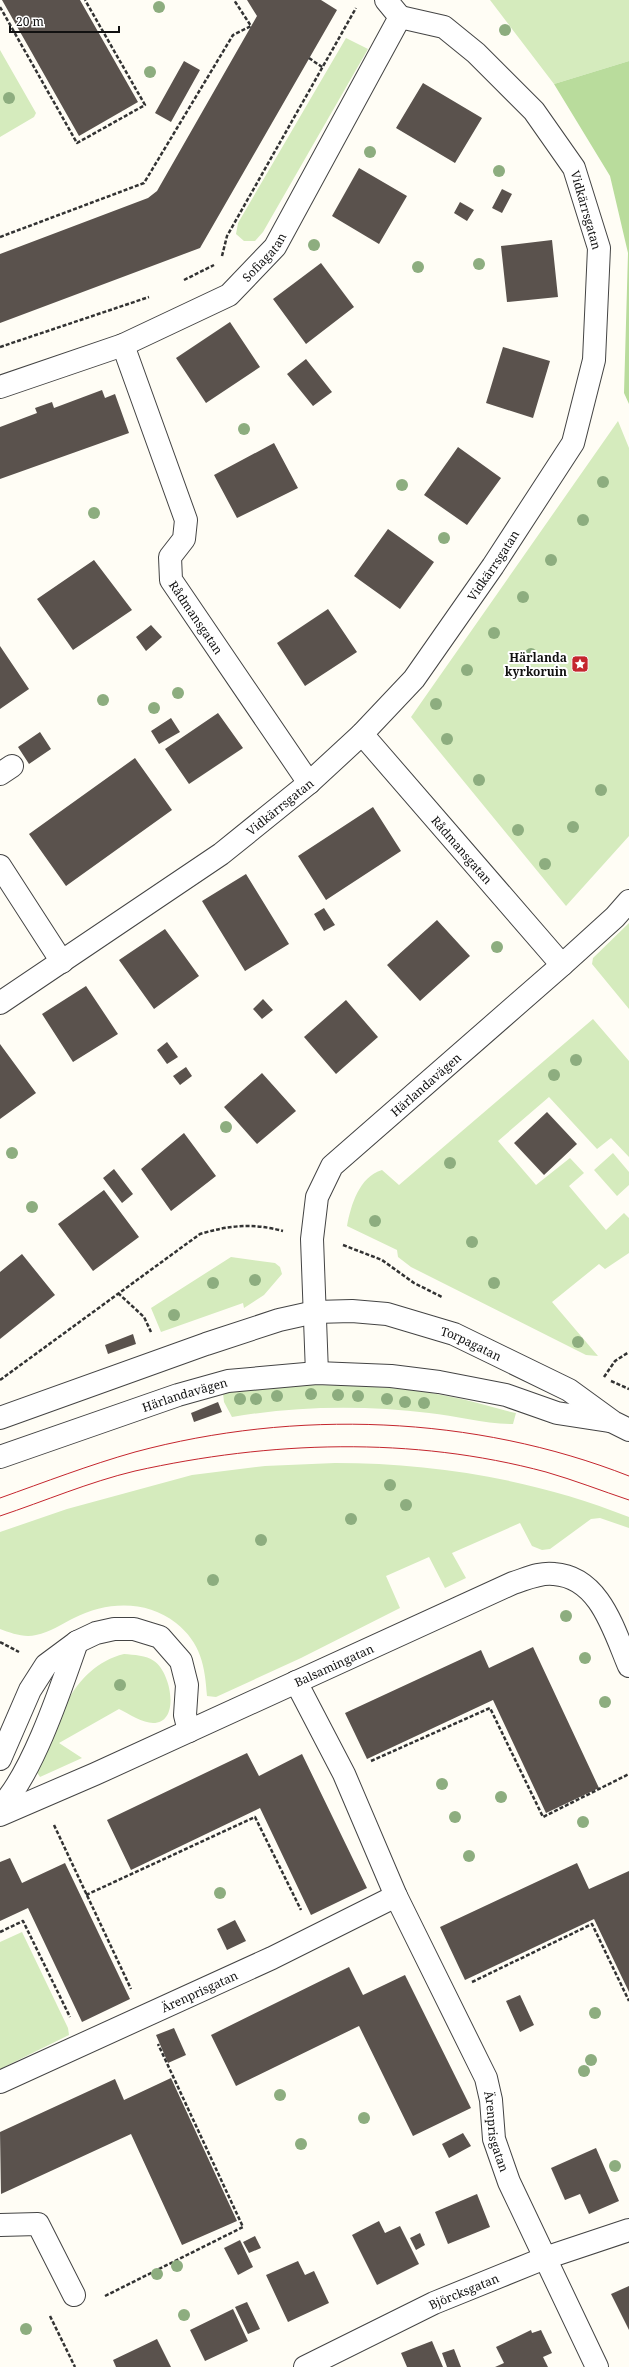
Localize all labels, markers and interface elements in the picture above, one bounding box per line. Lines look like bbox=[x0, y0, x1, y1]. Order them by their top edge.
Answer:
scale bar bbox=[10, 8, 119, 34]
text: 20 m bbox=[16, 13, 44, 30]
street label: Vidkärrsgatan bbox=[567, 168, 606, 252]
street label: Sofiagatan bbox=[238, 229, 290, 285]
street label: Vidkärrsgatan bbox=[463, 526, 523, 604]
street label: Rådmansgatan bbox=[165, 577, 227, 658]
place label: Härlanda kyrkoruin bbox=[505, 649, 567, 680]
place icon: Härlanda kyrkoruin bbox=[570, 654, 590, 674]
street label: Vidkärrsgatan bbox=[243, 774, 317, 839]
street label: Rådmansgatan bbox=[428, 812, 497, 888]
street label: Härlandavägen bbox=[387, 1049, 465, 1120]
street label: Torpagatan bbox=[439, 1322, 505, 1365]
street label: Härlandavägen bbox=[139, 1373, 230, 1415]
street label: Balsamingatan bbox=[291, 1639, 376, 1690]
street label: Ärenprisgatan bbox=[158, 1966, 241, 2016]
street label: Ärenprisgatan bbox=[481, 2089, 513, 2174]
street label: Björcksgatan bbox=[426, 2269, 502, 2313]

